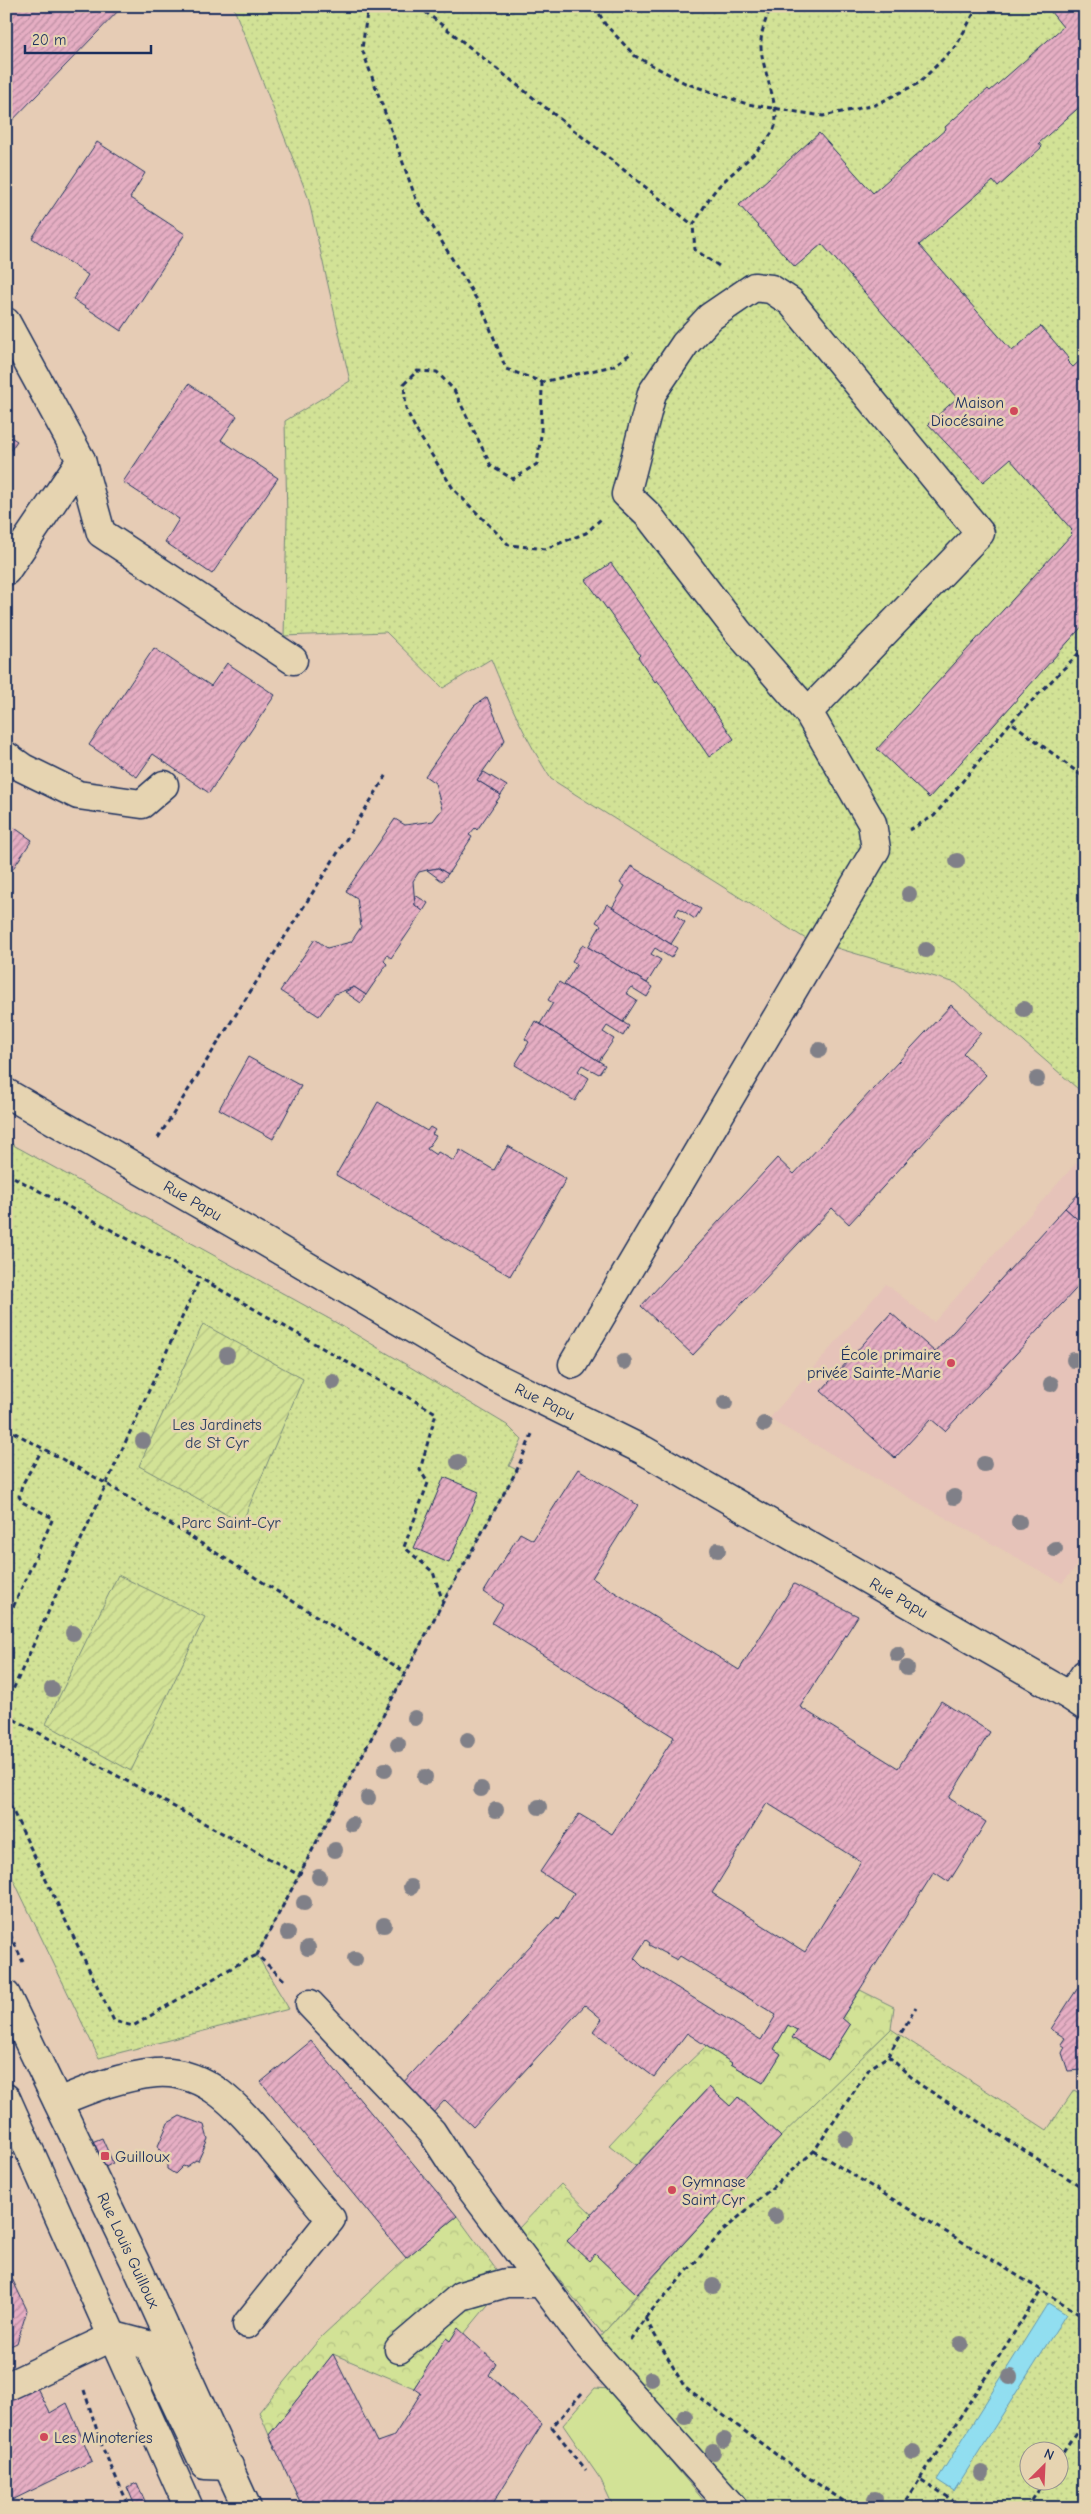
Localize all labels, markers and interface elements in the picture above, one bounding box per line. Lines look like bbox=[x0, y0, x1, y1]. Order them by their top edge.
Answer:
scale bar bbox=[25, 22, 151, 54]
text: 20 m bbox=[32, 31, 66, 49]
place label: Maison Diocésaine bbox=[931, 394, 1004, 430]
marker: Maison Diocésaine bbox=[1008, 405, 1020, 417]
street label: Rue Papu bbox=[160, 1177, 225, 1225]
place label: École primaire privée Sainte-Marie bbox=[807, 1345, 941, 1382]
marker: École primaire privée Sainte-Marie bbox=[945, 1357, 957, 1369]
street label: Rue Papu bbox=[512, 1380, 577, 1424]
park label: Les Jardinets de St Cyr bbox=[172, 1416, 262, 1452]
park label: Parc Saint-Cyr bbox=[181, 1514, 281, 1532]
street label: Rue Papu bbox=[866, 1574, 931, 1622]
place label: Guilloux bbox=[115, 2148, 170, 2166]
marker: Guilloux bbox=[99, 2150, 111, 2162]
place label: Gymnase Saint Cyr bbox=[682, 2173, 746, 2209]
marker: Gymnase Saint Cyr bbox=[666, 2184, 678, 2196]
street label: Rue Louis Guilloux bbox=[93, 2190, 163, 2312]
place label: Les Minoteries bbox=[54, 2429, 153, 2447]
marker: Les Minoteries bbox=[38, 2431, 50, 2443]
north arrow bbox=[1018, 2442, 1068, 2492]
text: N bbox=[1041, 2445, 1057, 2464]

